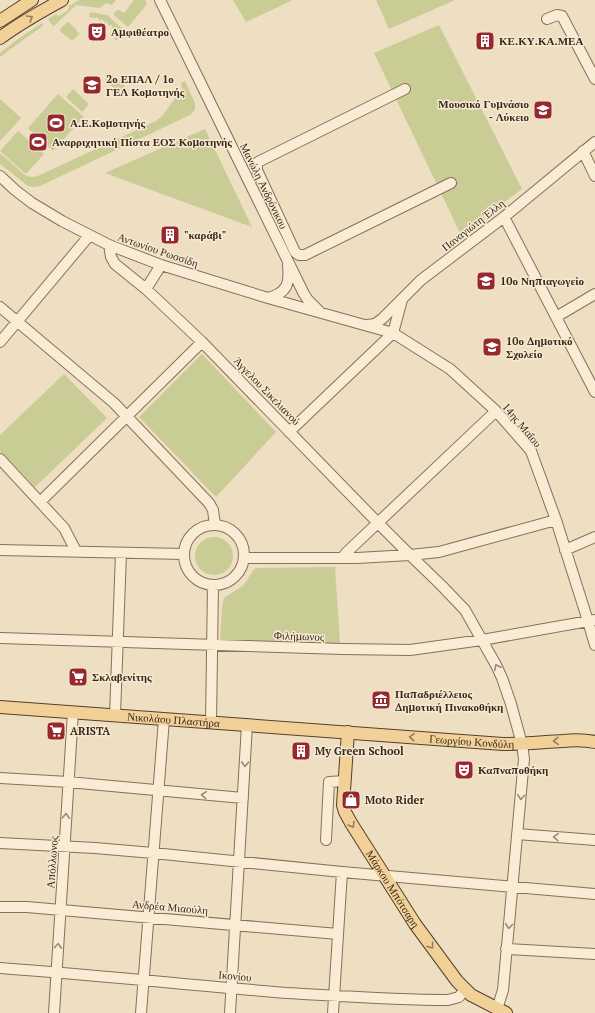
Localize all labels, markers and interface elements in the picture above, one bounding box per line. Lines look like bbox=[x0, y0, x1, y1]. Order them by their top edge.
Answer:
one-way arrow bbox=[26, 15, 33, 22]
theatre icon: Αμφιθέατρο bbox=[86, 21, 108, 43]
place label: Αμφιθέατρο bbox=[111, 25, 170, 39]
building icon: ΚΕ.ΚΥ.ΚΑ.ΜΕΑ bbox=[474, 30, 496, 52]
place label: ΚΕ.ΚΥ.ΚΑ.ΜΕΑ bbox=[499, 34, 583, 48]
place label: 2ο ΕΠΑΛ / 1ο ΓΕΛ Κομοτηνής bbox=[106, 72, 185, 99]
school or university icon: 2ο ΕΠΑΛ / 1ο ΓΕΛ Κομοτηνής bbox=[81, 74, 103, 96]
place label: Μουσικό Γυμνάσιο - Λύκειο bbox=[438, 97, 529, 124]
school or university icon: Μουσικό Γυμνάσιο - Λύκειο bbox=[532, 99, 554, 121]
sports icon: Α.Ε.Κομοτηνής bbox=[45, 112, 67, 134]
place label: Α.Ε.Κομοτηνής bbox=[70, 116, 145, 130]
sports icon: Αναρριχητική Πίστα ΕΟΣ Κομοτηνής bbox=[27, 131, 49, 153]
place label: Αναρριχητική Πίστα ΕΟΣ Κομοτηνής bbox=[52, 135, 232, 149]
street label: Μανώλη Ανδρόνικου bbox=[237, 141, 291, 232]
street label: Παναγιώτη Έλλη bbox=[439, 196, 508, 254]
building icon: "καράβι" bbox=[159, 224, 181, 246]
place label: "καράβι" bbox=[184, 228, 226, 242]
street label: Αντωνίου Ρωσσίδη bbox=[116, 230, 200, 270]
school or university icon: 10ο Νηπιαγωγείο bbox=[475, 270, 497, 292]
place label: 10ο Νηπιαγωγείο bbox=[500, 274, 585, 288]
place label: 10ο Δημοτικό Σχολείο bbox=[506, 334, 573, 361]
school or university icon: 10ο Δημοτικό Σχολείο bbox=[481, 336, 503, 358]
street label: Άγγελου Σικελιανού bbox=[231, 354, 304, 429]
street label: 14ης Μαΐου bbox=[499, 400, 545, 451]
street label: Φιλήμωνος bbox=[274, 628, 325, 644]
one-way arrow bbox=[494, 664, 501, 672]
supermarket icon: Σκλαβενίτης bbox=[67, 666, 89, 688]
place label: Σκλαβενίτης bbox=[92, 670, 152, 684]
place label: Παπαδριέλλειος Δημοτική Πινακοθήκη bbox=[395, 687, 503, 714]
museum icon: Παπαδριέλλειος Δημοτική Πινακοθήκη bbox=[370, 689, 392, 711]
street label: Νικολάου Πλαστήρα bbox=[127, 709, 221, 730]
supermarket icon: ARISTA bbox=[45, 720, 67, 742]
place label: ARISTA bbox=[70, 724, 111, 738]
street label: Γεωργίου Κονδύλη bbox=[429, 732, 515, 751]
one-way arrow bbox=[409, 733, 416, 742]
one-way arrow bbox=[553, 737, 559, 746]
building icon: My Green School bbox=[290, 740, 312, 762]
place label: My Green School bbox=[315, 744, 404, 758]
theatre icon: Καπναποθήκη bbox=[453, 759, 475, 781]
one-way arrow bbox=[240, 761, 249, 767]
place label: Καπναποθήκη bbox=[478, 763, 548, 777]
shop icon: Moto Rider bbox=[340, 789, 362, 811]
one-way arrow bbox=[201, 790, 207, 799]
place label: Moto Rider bbox=[365, 793, 424, 807]
one-way arrow bbox=[517, 794, 526, 800]
one-way arrow bbox=[62, 813, 71, 819]
one-way arrow bbox=[348, 821, 355, 828]
one-way arrow bbox=[553, 833, 559, 842]
street label: Απόλλωνος bbox=[43, 834, 61, 889]
street label: Μάρκου Μπότσαρη bbox=[363, 847, 423, 931]
street label: Ανδρέα Μιαούλη bbox=[131, 897, 209, 917]
one-way arrow bbox=[504, 923, 513, 929]
one-way arrow bbox=[426, 941, 433, 948]
one-way arrow bbox=[54, 943, 63, 949]
street label: Ικονίου bbox=[218, 968, 253, 984]

